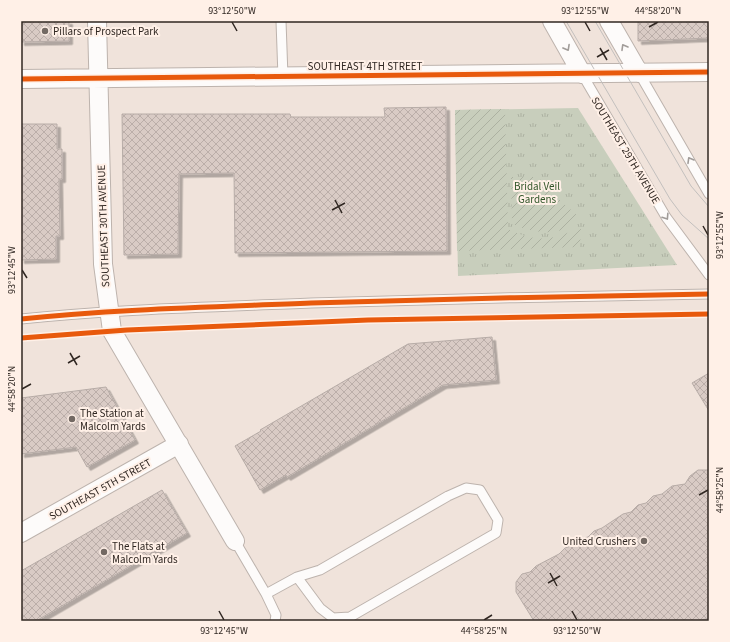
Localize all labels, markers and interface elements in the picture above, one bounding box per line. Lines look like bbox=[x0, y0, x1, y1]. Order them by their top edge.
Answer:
text: 93°12'50"W bbox=[208, 4, 256, 18]
text: 93°12'55"W bbox=[561, 4, 609, 18]
text: 44°58'20"N bbox=[635, 4, 681, 18]
place label: Pillars of Prospect Park bbox=[53, 24, 159, 39]
marker: Pillars of Prospect Park bbox=[40, 26, 50, 36]
one-way arrow bbox=[562, 44, 570, 51]
one-way arrow bbox=[622, 44, 629, 51]
street label: SOUTHEAST 4TH STREET bbox=[308, 59, 423, 74]
street label: SOUTHEAST 29TH AVENUE bbox=[588, 94, 664, 207]
one-way arrow bbox=[687, 157, 694, 164]
street label: SOUTHEAST 30TH AVENUE bbox=[94, 164, 113, 287]
park label: Bridal Veil Gardens bbox=[514, 179, 560, 207]
text: 93°12'55"W bbox=[713, 211, 727, 259]
one-way arrow bbox=[661, 212, 668, 219]
text: 93°12'45"W bbox=[5, 246, 19, 294]
text: 44°58'20"N bbox=[5, 366, 19, 412]
place label: The Station at Malcolm Yards bbox=[80, 406, 146, 434]
marker: The Station at Malcolm Yards bbox=[67, 414, 77, 424]
street label: SOUTHEAST 5TH STREET bbox=[46, 455, 154, 524]
text: 44°58'25"N bbox=[713, 467, 727, 513]
place label: United Crushers bbox=[562, 534, 636, 549]
marker: United Crushers bbox=[639, 536, 649, 546]
place label: The Flats at Malcolm Yards bbox=[112, 539, 178, 567]
marker: The Flats at Malcolm Yards bbox=[99, 547, 109, 557]
text: 93°12'45"W bbox=[200, 624, 248, 638]
text: 44°58'25"N bbox=[461, 624, 507, 638]
text: 93°12'50"W bbox=[553, 624, 601, 638]

